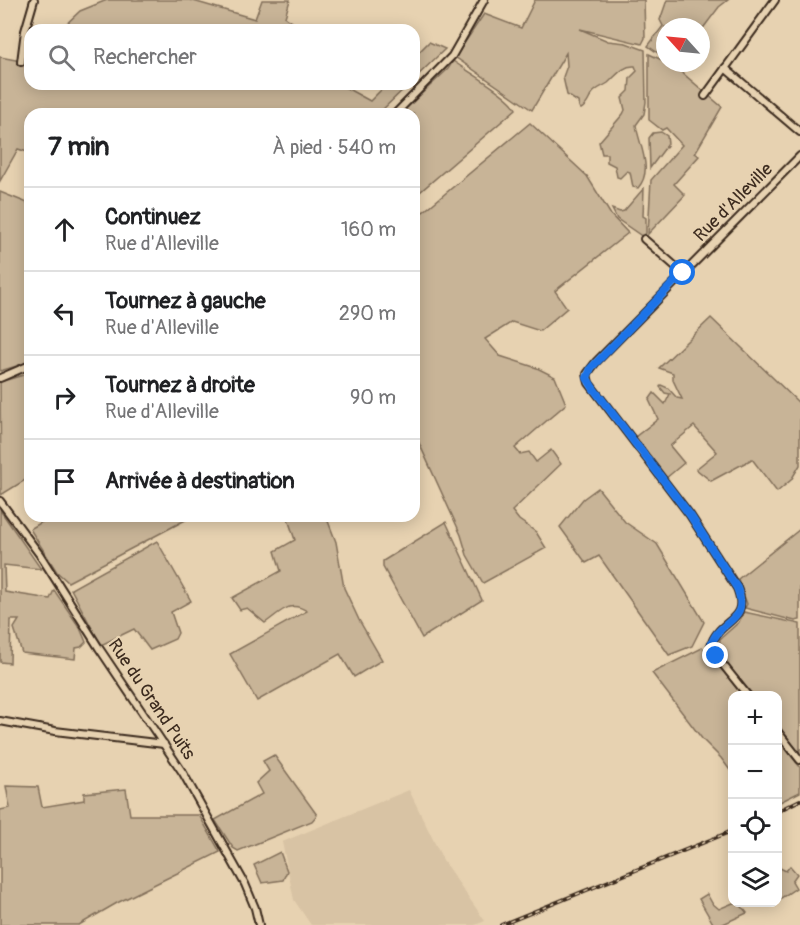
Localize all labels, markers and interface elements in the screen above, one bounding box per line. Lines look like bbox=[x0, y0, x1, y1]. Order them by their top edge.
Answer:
north arrow bbox=[656, 18, 710, 72]
search box bbox=[24, 24, 420, 90]
icon: search bbox=[45, 41, 78, 74]
text: Rechercher bbox=[93, 43, 197, 71]
text: 7 min bbox=[48, 131, 110, 163]
text: À pied · 540 m bbox=[272, 135, 396, 160]
street label: Rue d'Alleville bbox=[689, 158, 778, 247]
text: Continuez bbox=[105, 203, 201, 231]
icon: ahead bbox=[48, 213, 81, 246]
text: 160 m bbox=[341, 217, 396, 242]
text: Rue d'Alleville bbox=[105, 231, 219, 256]
route start bbox=[669, 259, 695, 285]
text: Tournez à gauche bbox=[105, 287, 266, 315]
icon: left bbox=[48, 297, 81, 330]
text: 290 m bbox=[339, 301, 396, 326]
text: Rue d'Alleville bbox=[105, 315, 219, 340]
text: Tournez à droite bbox=[105, 371, 255, 399]
icon: right bbox=[48, 381, 81, 414]
text: 90 m bbox=[350, 385, 396, 410]
text: Rue d'Alleville bbox=[105, 399, 219, 424]
icon: arrive bbox=[48, 465, 81, 498]
text: Arrivée à destination bbox=[105, 467, 295, 495]
street label: Rue du Grand Puits bbox=[103, 635, 200, 764]
route end bbox=[702, 642, 728, 668]
map controls bbox=[728, 691, 782, 907]
button: + bbox=[728, 691, 782, 745]
button: − bbox=[728, 745, 782, 799]
button: locate bbox=[728, 799, 782, 853]
button: layers bbox=[728, 853, 782, 907]

